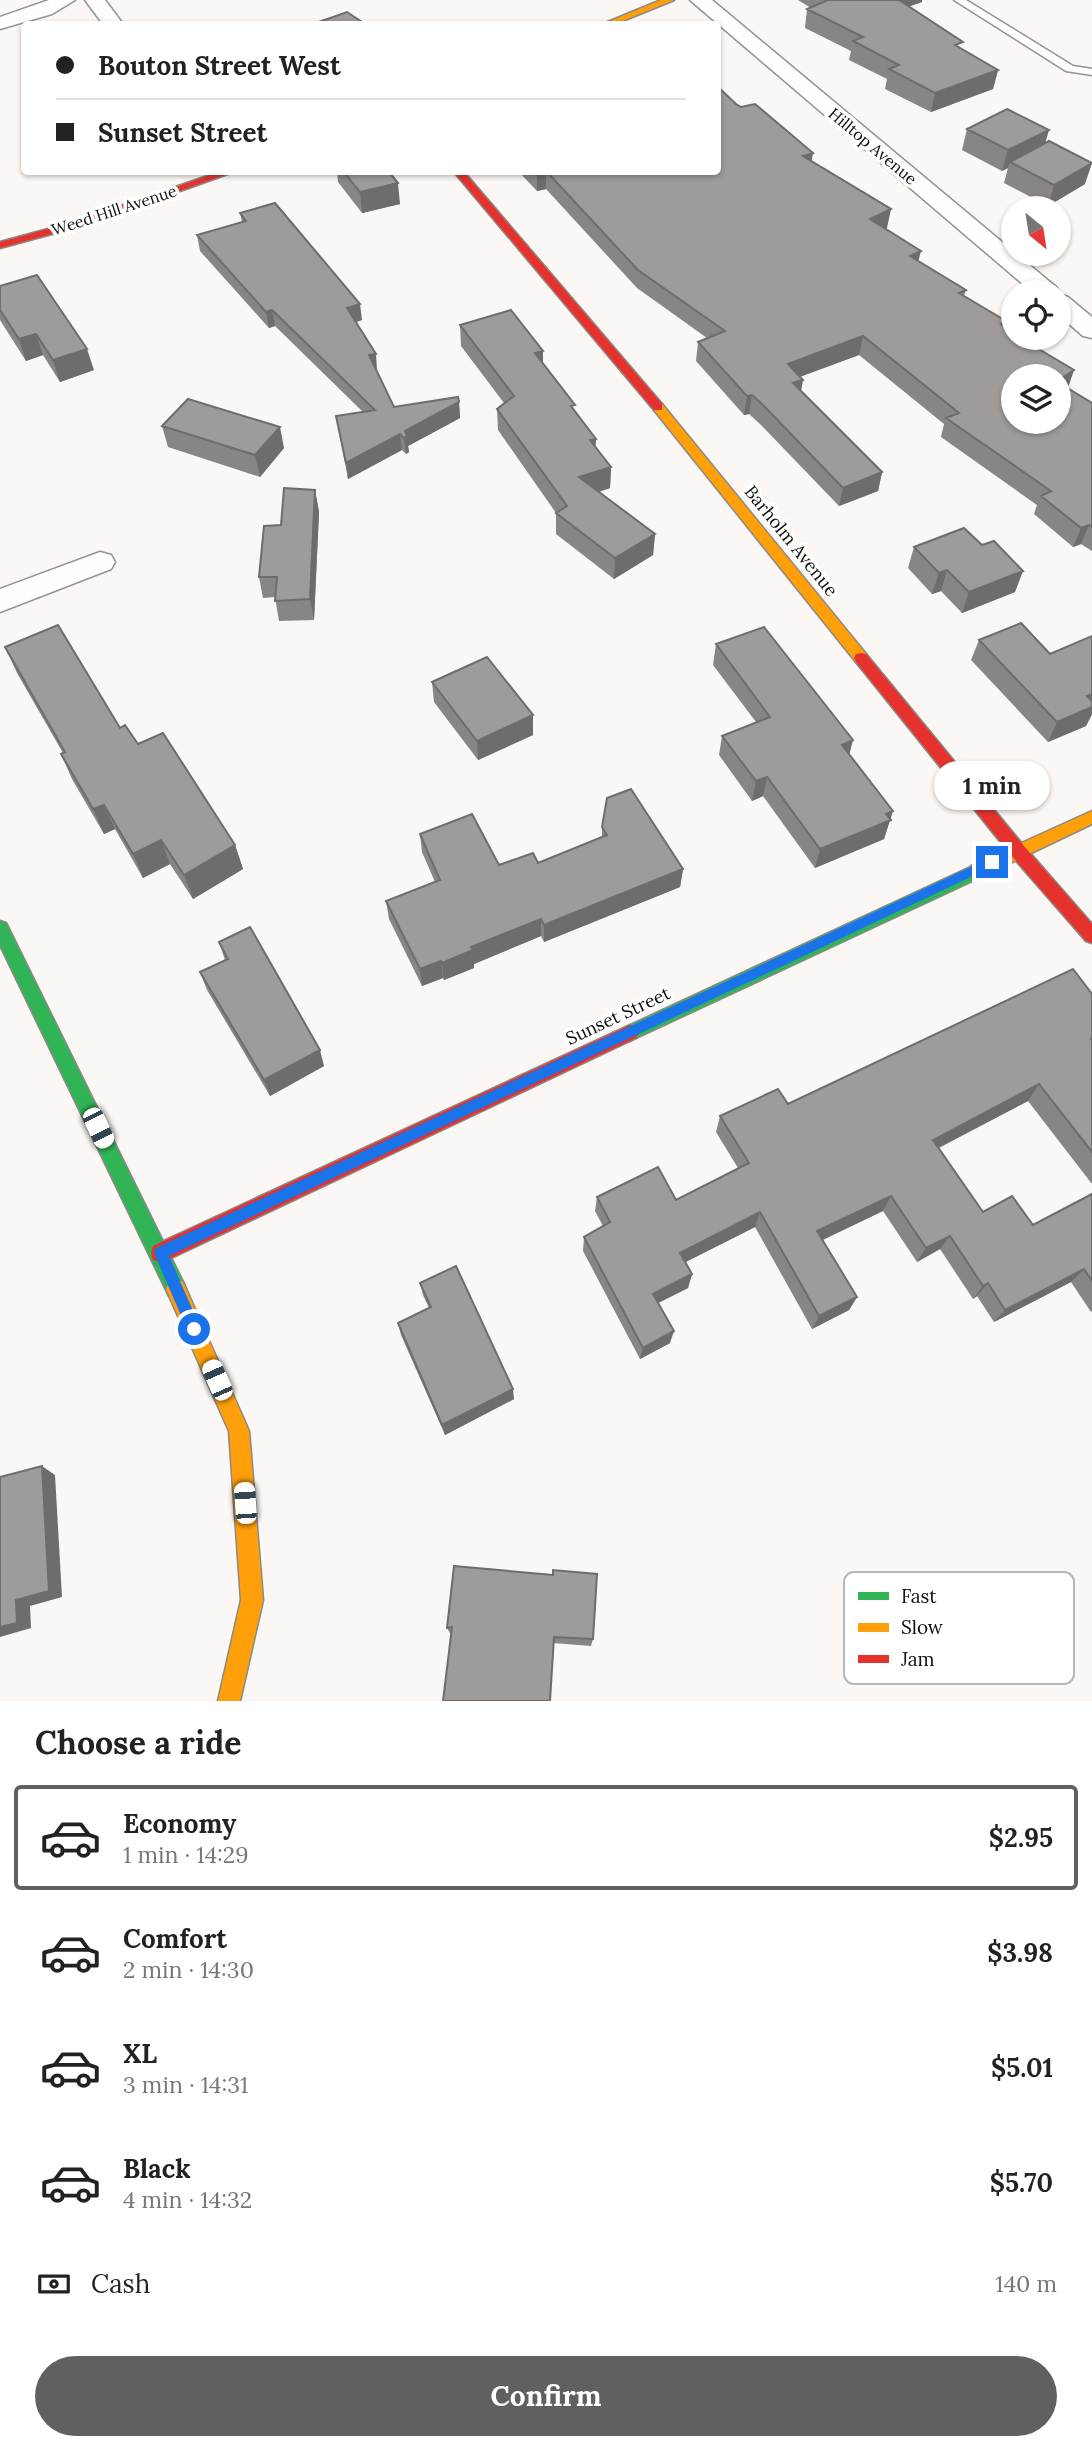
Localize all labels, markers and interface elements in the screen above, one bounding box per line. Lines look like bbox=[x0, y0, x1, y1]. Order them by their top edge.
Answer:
text: Bouton Street West bbox=[98, 49, 341, 82]
street label: Hilltop Avenue bbox=[825, 103, 921, 189]
text: Sunset Street bbox=[98, 116, 267, 149]
street label: Weed Hill Avenue bbox=[49, 180, 179, 240]
north arrow bbox=[1001, 196, 1071, 266]
map controls bbox=[1001, 196, 1071, 434]
button: locate bbox=[1001, 280, 1071, 350]
button: layers bbox=[1001, 364, 1071, 434]
street label: Barholm Avenue bbox=[740, 480, 843, 601]
callout: 1 min bbox=[934, 760, 1050, 810]
text: 1 min bbox=[963, 771, 1021, 800]
route end bbox=[976, 846, 1008, 878]
street label: Sunset Street bbox=[562, 981, 674, 1050]
car bbox=[80, 1105, 117, 1151]
route start bbox=[178, 1313, 210, 1345]
car bbox=[199, 1357, 236, 1403]
car bbox=[234, 1481, 257, 1525]
legend bbox=[844, 1572, 1074, 1684]
text: Fast bbox=[901, 1584, 937, 1608]
text: Slow bbox=[901, 1615, 944, 1639]
text: Jam bbox=[900, 1647, 935, 1671]
text: Choose a ride bbox=[35, 1722, 242, 1763]
icon: car bbox=[39, 1806, 102, 1869]
text: Economy bbox=[123, 1807, 236, 1840]
text: $2.95 bbox=[989, 1821, 1053, 1854]
text: 1 min · 14:29 bbox=[123, 1840, 249, 1869]
icon: car bbox=[39, 1921, 102, 1984]
text: Comfort bbox=[123, 1922, 227, 1955]
text: $3.98 bbox=[987, 1936, 1053, 1969]
text: 2 min · 14:30 bbox=[123, 1955, 254, 1984]
icon: car bbox=[39, 2036, 102, 2099]
text: XL bbox=[123, 2037, 157, 2070]
text: $5.01 bbox=[991, 2051, 1053, 2084]
text: 3 min · 14:31 bbox=[123, 2070, 248, 2099]
icon: car bbox=[39, 2151, 102, 2214]
text: Black bbox=[123, 2152, 191, 2185]
text: $5.70 bbox=[990, 2166, 1053, 2199]
text: 4 min · 14:32 bbox=[123, 2185, 252, 2214]
icon: cash bbox=[35, 2265, 73, 2303]
text: Cash bbox=[91, 2267, 150, 2300]
text: 140 m bbox=[995, 2269, 1057, 2298]
button: Confirm bbox=[35, 2356, 1057, 2436]

